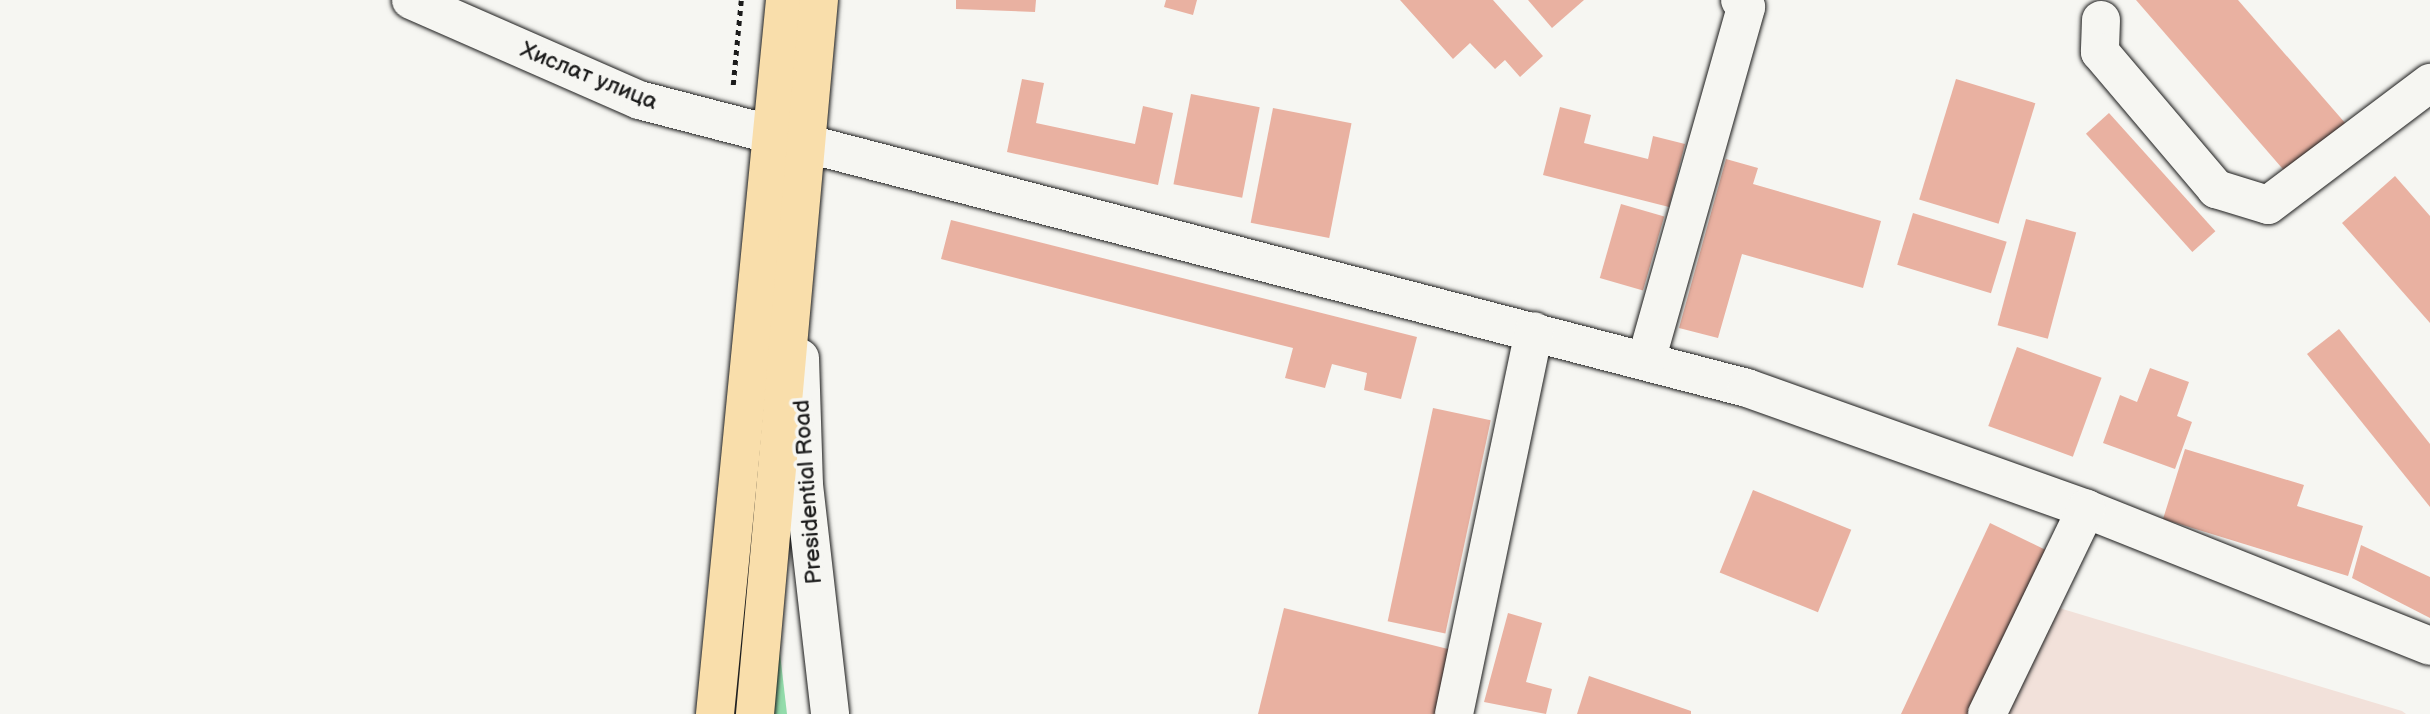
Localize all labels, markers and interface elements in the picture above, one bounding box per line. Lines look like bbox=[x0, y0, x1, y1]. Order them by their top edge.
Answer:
street label: Хислат улица bbox=[516, 36, 662, 116]
street label: Presidential Road bbox=[788, 399, 828, 585]

